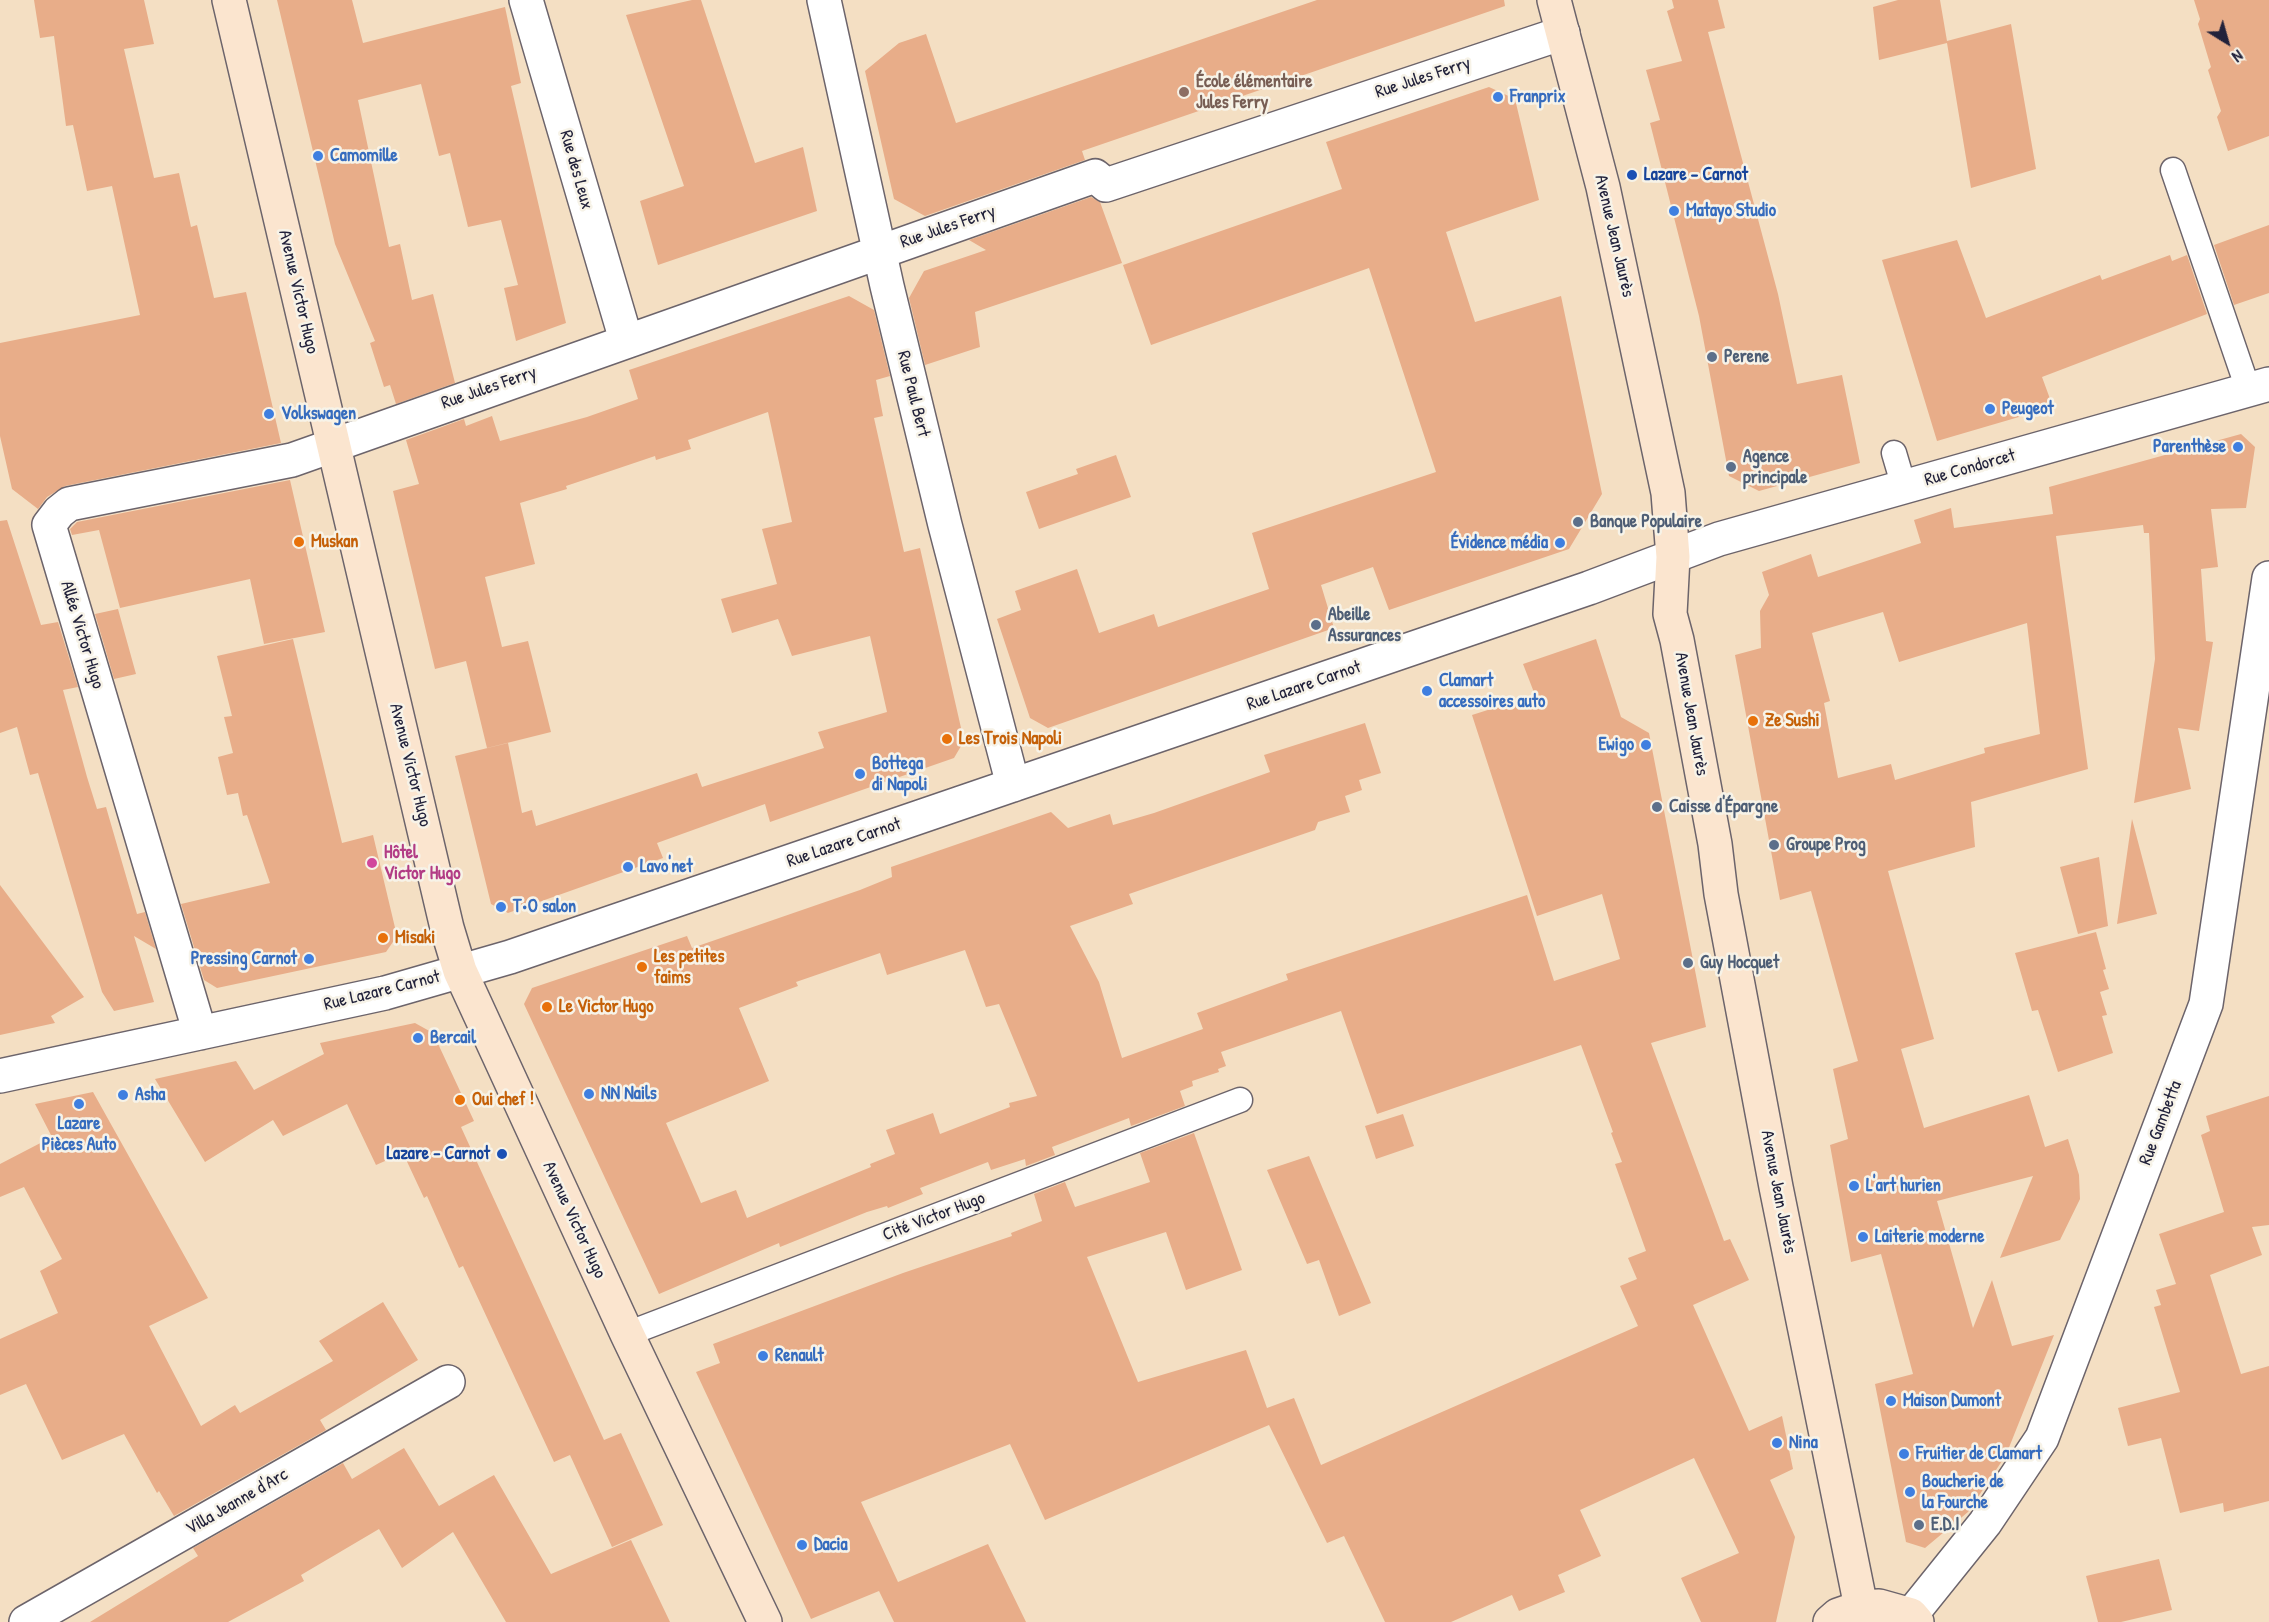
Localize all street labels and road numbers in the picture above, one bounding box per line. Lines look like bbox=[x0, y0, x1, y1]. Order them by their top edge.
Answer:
street label: Rue Jules Ferry bbox=[1373, 52, 1473, 104]
street label: Rue des Leux bbox=[554, 128, 598, 212]
street label: Avenue Jean Jaurès bbox=[1589, 173, 1639, 299]
street label: Rue Jules Ferry bbox=[898, 201, 998, 253]
street label: Avenue Victor Hugo bbox=[273, 228, 323, 356]
street label: Rue Paul Bert bbox=[892, 349, 934, 439]
street label: Rue Jules Ferry bbox=[439, 362, 539, 414]
street label: Rue Condorcet bbox=[1922, 445, 2018, 491]
street label: Allée Victor Hugo bbox=[55, 579, 109, 691]
street label: Avenue Jean Jaurès bbox=[1670, 651, 1712, 777]
street label: Rue Lazare Carnot bbox=[1244, 656, 1364, 716]
street label: Avenue Victor Hugo bbox=[384, 701, 436, 829]
street label: Rue Lazare Carnot bbox=[784, 813, 904, 873]
street label: Rue Lazare Carnot bbox=[322, 966, 442, 1016]
street label: Rue Gambetta bbox=[2135, 1078, 2187, 1168]
street label: Avenue Jean Jaurès bbox=[1755, 1129, 1801, 1255]
street label: Avenue Victor Hugo bbox=[538, 1158, 610, 1282]
street label: Cité Victor Hugo bbox=[880, 1188, 988, 1246]
street label: Villa Jeanne d'Arc bbox=[182, 1464, 292, 1540]

